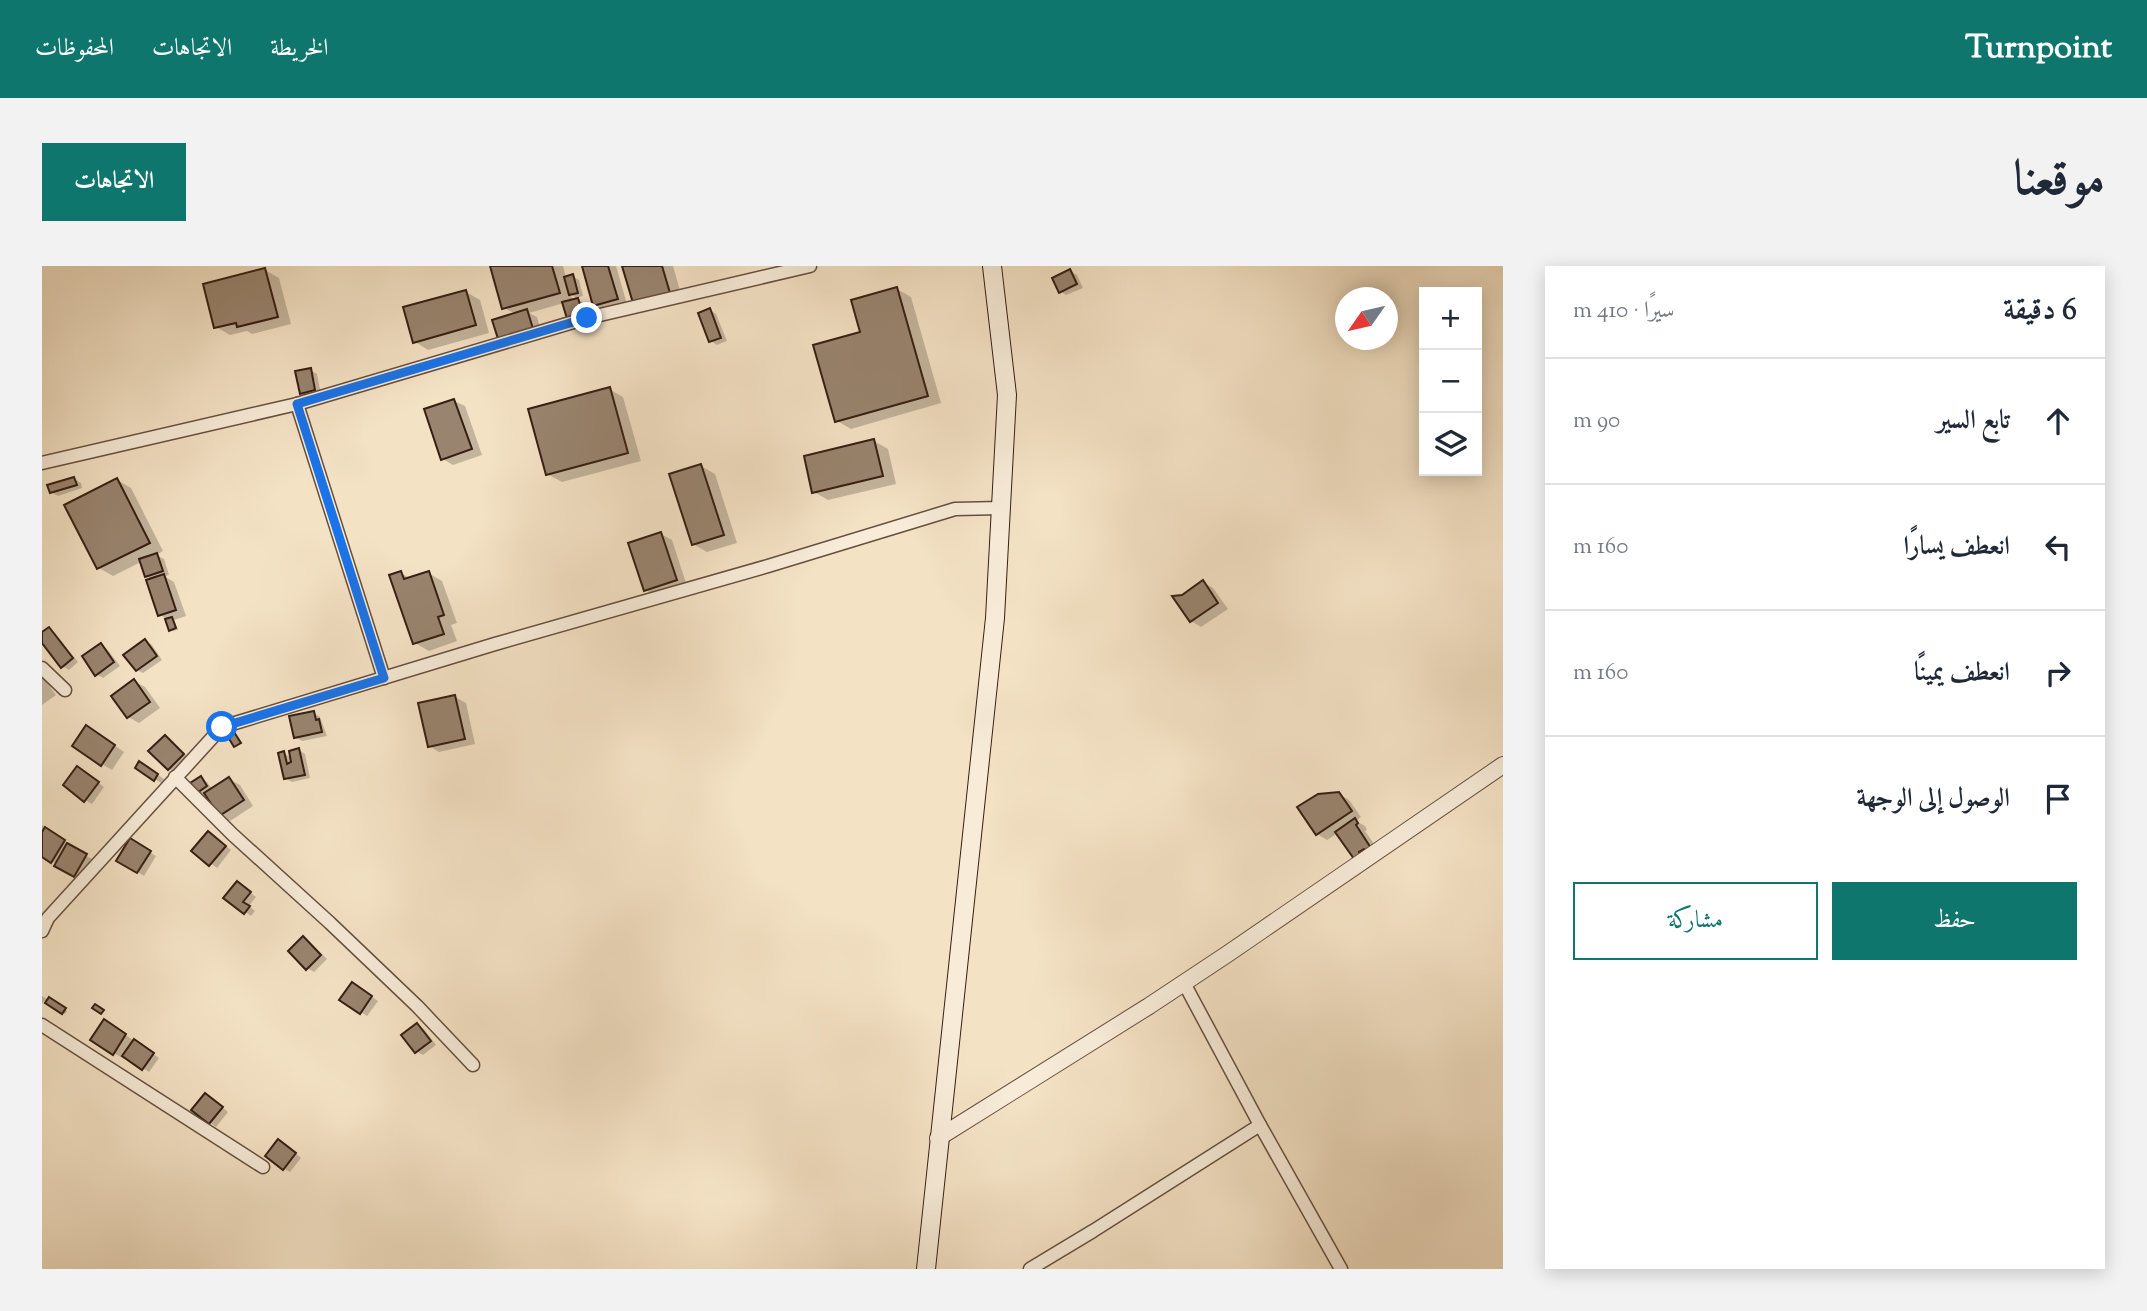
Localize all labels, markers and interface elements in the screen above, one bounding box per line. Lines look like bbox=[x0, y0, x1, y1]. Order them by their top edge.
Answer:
text: Turnpoint bbox=[1965, 25, 2112, 73]
text: المحفوظات bbox=[35, 32, 114, 66]
text: الاتجاهات bbox=[152, 32, 232, 66]
text: الخريطة bbox=[270, 32, 329, 66]
button: الاتجاهات bbox=[42, 143, 186, 221]
text: موقعنا bbox=[2013, 147, 2105, 217]
north arrow bbox=[1335, 287, 1398, 350]
map controls bbox=[1419, 287, 1482, 476]
button: + bbox=[1419, 287, 1482, 350]
text: 6 دقيقة bbox=[2003, 290, 2077, 333]
text: سيرًا · 410 m bbox=[1573, 295, 1675, 328]
route end bbox=[571, 302, 602, 333]
button: − bbox=[1419, 350, 1482, 413]
icon: ahead bbox=[2039, 402, 2077, 440]
text: تابع السير bbox=[1937, 403, 2010, 440]
text: 90 m bbox=[1573, 405, 1620, 438]
button: layers bbox=[1419, 413, 1482, 476]
icon: left bbox=[2039, 528, 2077, 566]
text: انعطف يسارًا bbox=[1903, 529, 2010, 566]
text: 160 m bbox=[1573, 531, 1628, 564]
icon: right bbox=[2039, 654, 2077, 692]
text: انعطف يمينًا bbox=[1914, 655, 2010, 692]
text: 160 m bbox=[1573, 657, 1628, 690]
route start bbox=[206, 711, 237, 742]
icon: arrive bbox=[2039, 780, 2077, 818]
text: الوصول إلى الوجهة bbox=[1856, 781, 2010, 818]
button: مشاركة bbox=[1573, 882, 1818, 960]
button: حفظ bbox=[1832, 882, 2077, 960]

